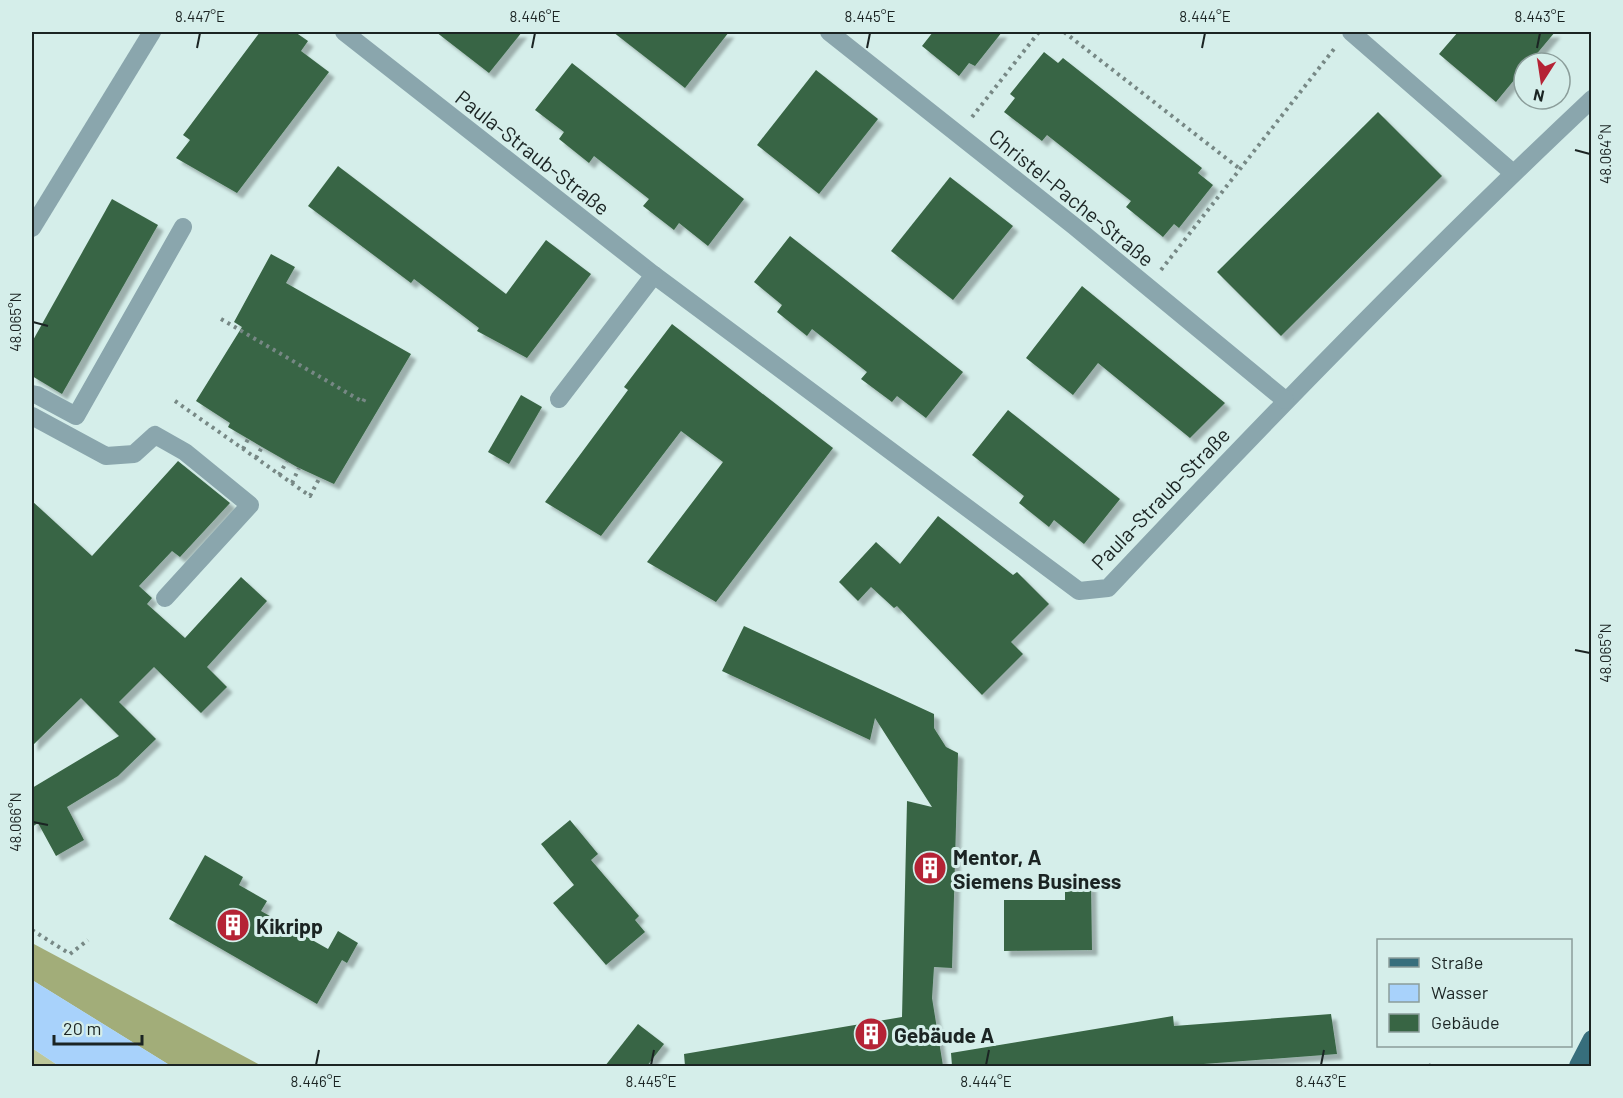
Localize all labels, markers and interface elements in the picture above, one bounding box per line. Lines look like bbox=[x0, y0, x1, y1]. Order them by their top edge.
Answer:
text: 8.447°E bbox=[175, 7, 225, 25]
text: 8.446°E bbox=[509, 7, 561, 25]
text: 8.445°E bbox=[844, 7, 896, 25]
text: 8.444°E bbox=[1179, 7, 1231, 25]
text: 8.443°E bbox=[1514, 7, 1566, 25]
north arrow bbox=[1512, 51, 1572, 111]
street label: Paula-Straub-Straße bbox=[451, 84, 615, 220]
text: N bbox=[1532, 86, 1546, 107]
street label: Christel-Pache-Straße bbox=[985, 123, 1159, 271]
text: 48.064°N bbox=[1596, 124, 1614, 184]
text: 48.065°N bbox=[6, 292, 24, 352]
street label: Paula-Straub-Straße bbox=[1086, 422, 1234, 574]
text: 48.065°N bbox=[1596, 623, 1614, 683]
text: 48.066°N bbox=[6, 792, 24, 852]
place label: Mentor, A Siemens Business bbox=[953, 844, 1121, 893]
building icon: Mentor, A Siemens Business bbox=[912, 850, 948, 886]
building icon: Kikripp bbox=[215, 907, 251, 943]
place label: Kikripp bbox=[256, 913, 323, 938]
legend bbox=[1377, 939, 1572, 1047]
text: Straße bbox=[1431, 951, 1483, 973]
text: Wasser bbox=[1431, 981, 1489, 1003]
scale bar bbox=[54, 1008, 142, 1046]
text: Gebäude bbox=[1431, 1011, 1500, 1033]
building icon: Gebäude A bbox=[853, 1016, 889, 1052]
text: 20 m bbox=[63, 1017, 101, 1039]
place label: Gebäude A bbox=[894, 1022, 994, 1047]
text: 8.446°E bbox=[290, 1072, 342, 1090]
text: 8.445°E bbox=[625, 1072, 677, 1090]
text: 8.444°E bbox=[960, 1072, 1012, 1090]
text: 8.443°E bbox=[1295, 1072, 1347, 1090]

